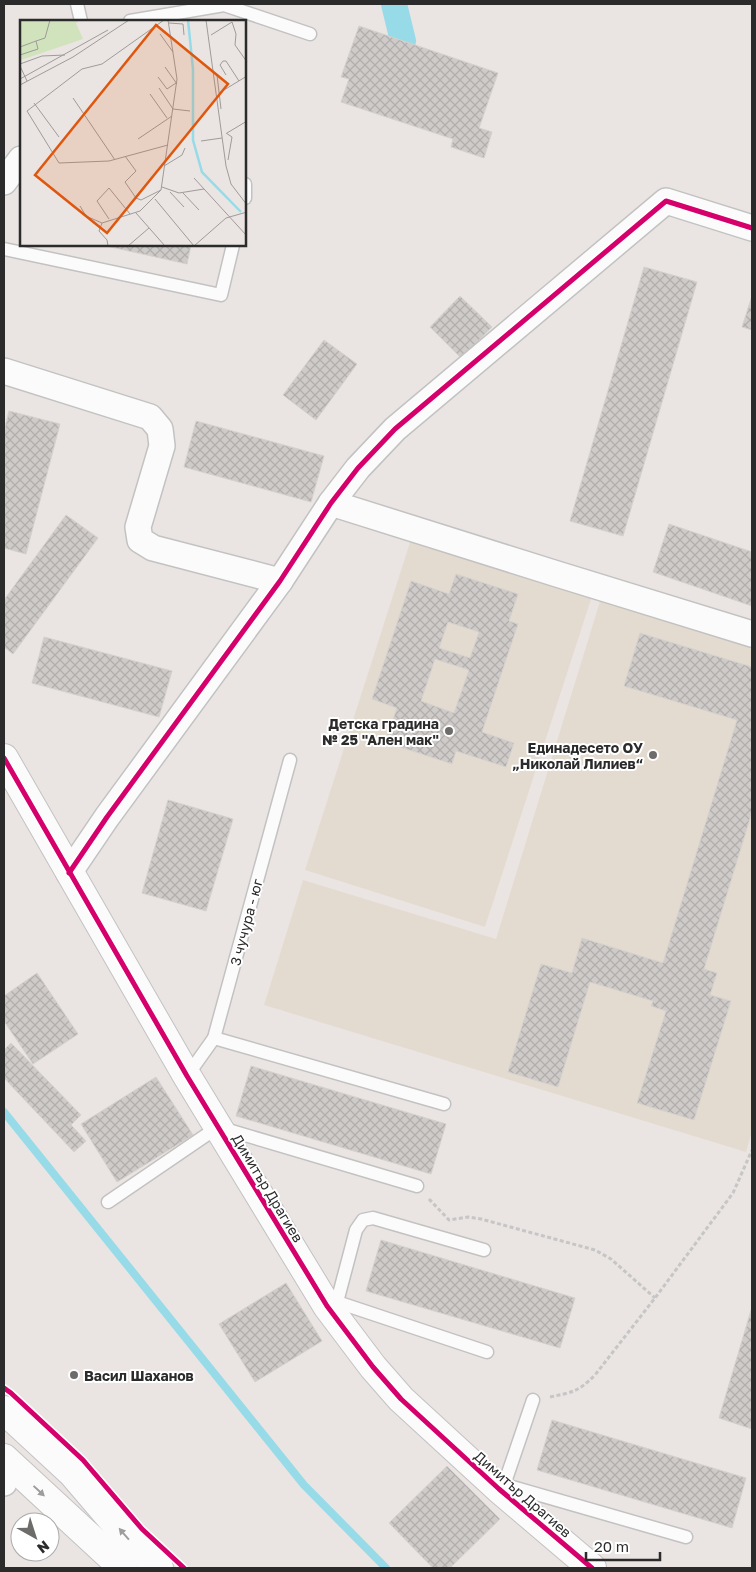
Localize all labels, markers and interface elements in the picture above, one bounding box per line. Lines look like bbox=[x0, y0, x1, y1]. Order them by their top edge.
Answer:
inset map bbox=[20, 20, 246, 246]
place label: Детска градина № 25 "Ален мак" bbox=[322, 715, 439, 748]
marker: Детска градина № 25 "Ален мак" bbox=[443, 725, 455, 737]
place label: Единадесето ОУ „Николай Лилиев“ bbox=[512, 739, 643, 772]
marker: Единадесето ОУ „Николай Лилиев“ bbox=[647, 749, 659, 761]
street label: 3 чучура - юг bbox=[226, 876, 266, 967]
street label: Димитър Драгиев bbox=[229, 1131, 307, 1245]
place label: Васил Шаханов bbox=[84, 1367, 194, 1384]
marker: Васил Шаханов bbox=[68, 1369, 80, 1381]
street label: Димитър Драгиев bbox=[471, 1447, 575, 1541]
one-way arrow bbox=[33, 1485, 45, 1497]
north arrow bbox=[10, 1512, 60, 1562]
one-way arrow bbox=[119, 1528, 130, 1541]
scale bar bbox=[586, 1530, 660, 1562]
text: 20 m bbox=[594, 1537, 629, 1555]
text: N bbox=[34, 1538, 53, 1557]

